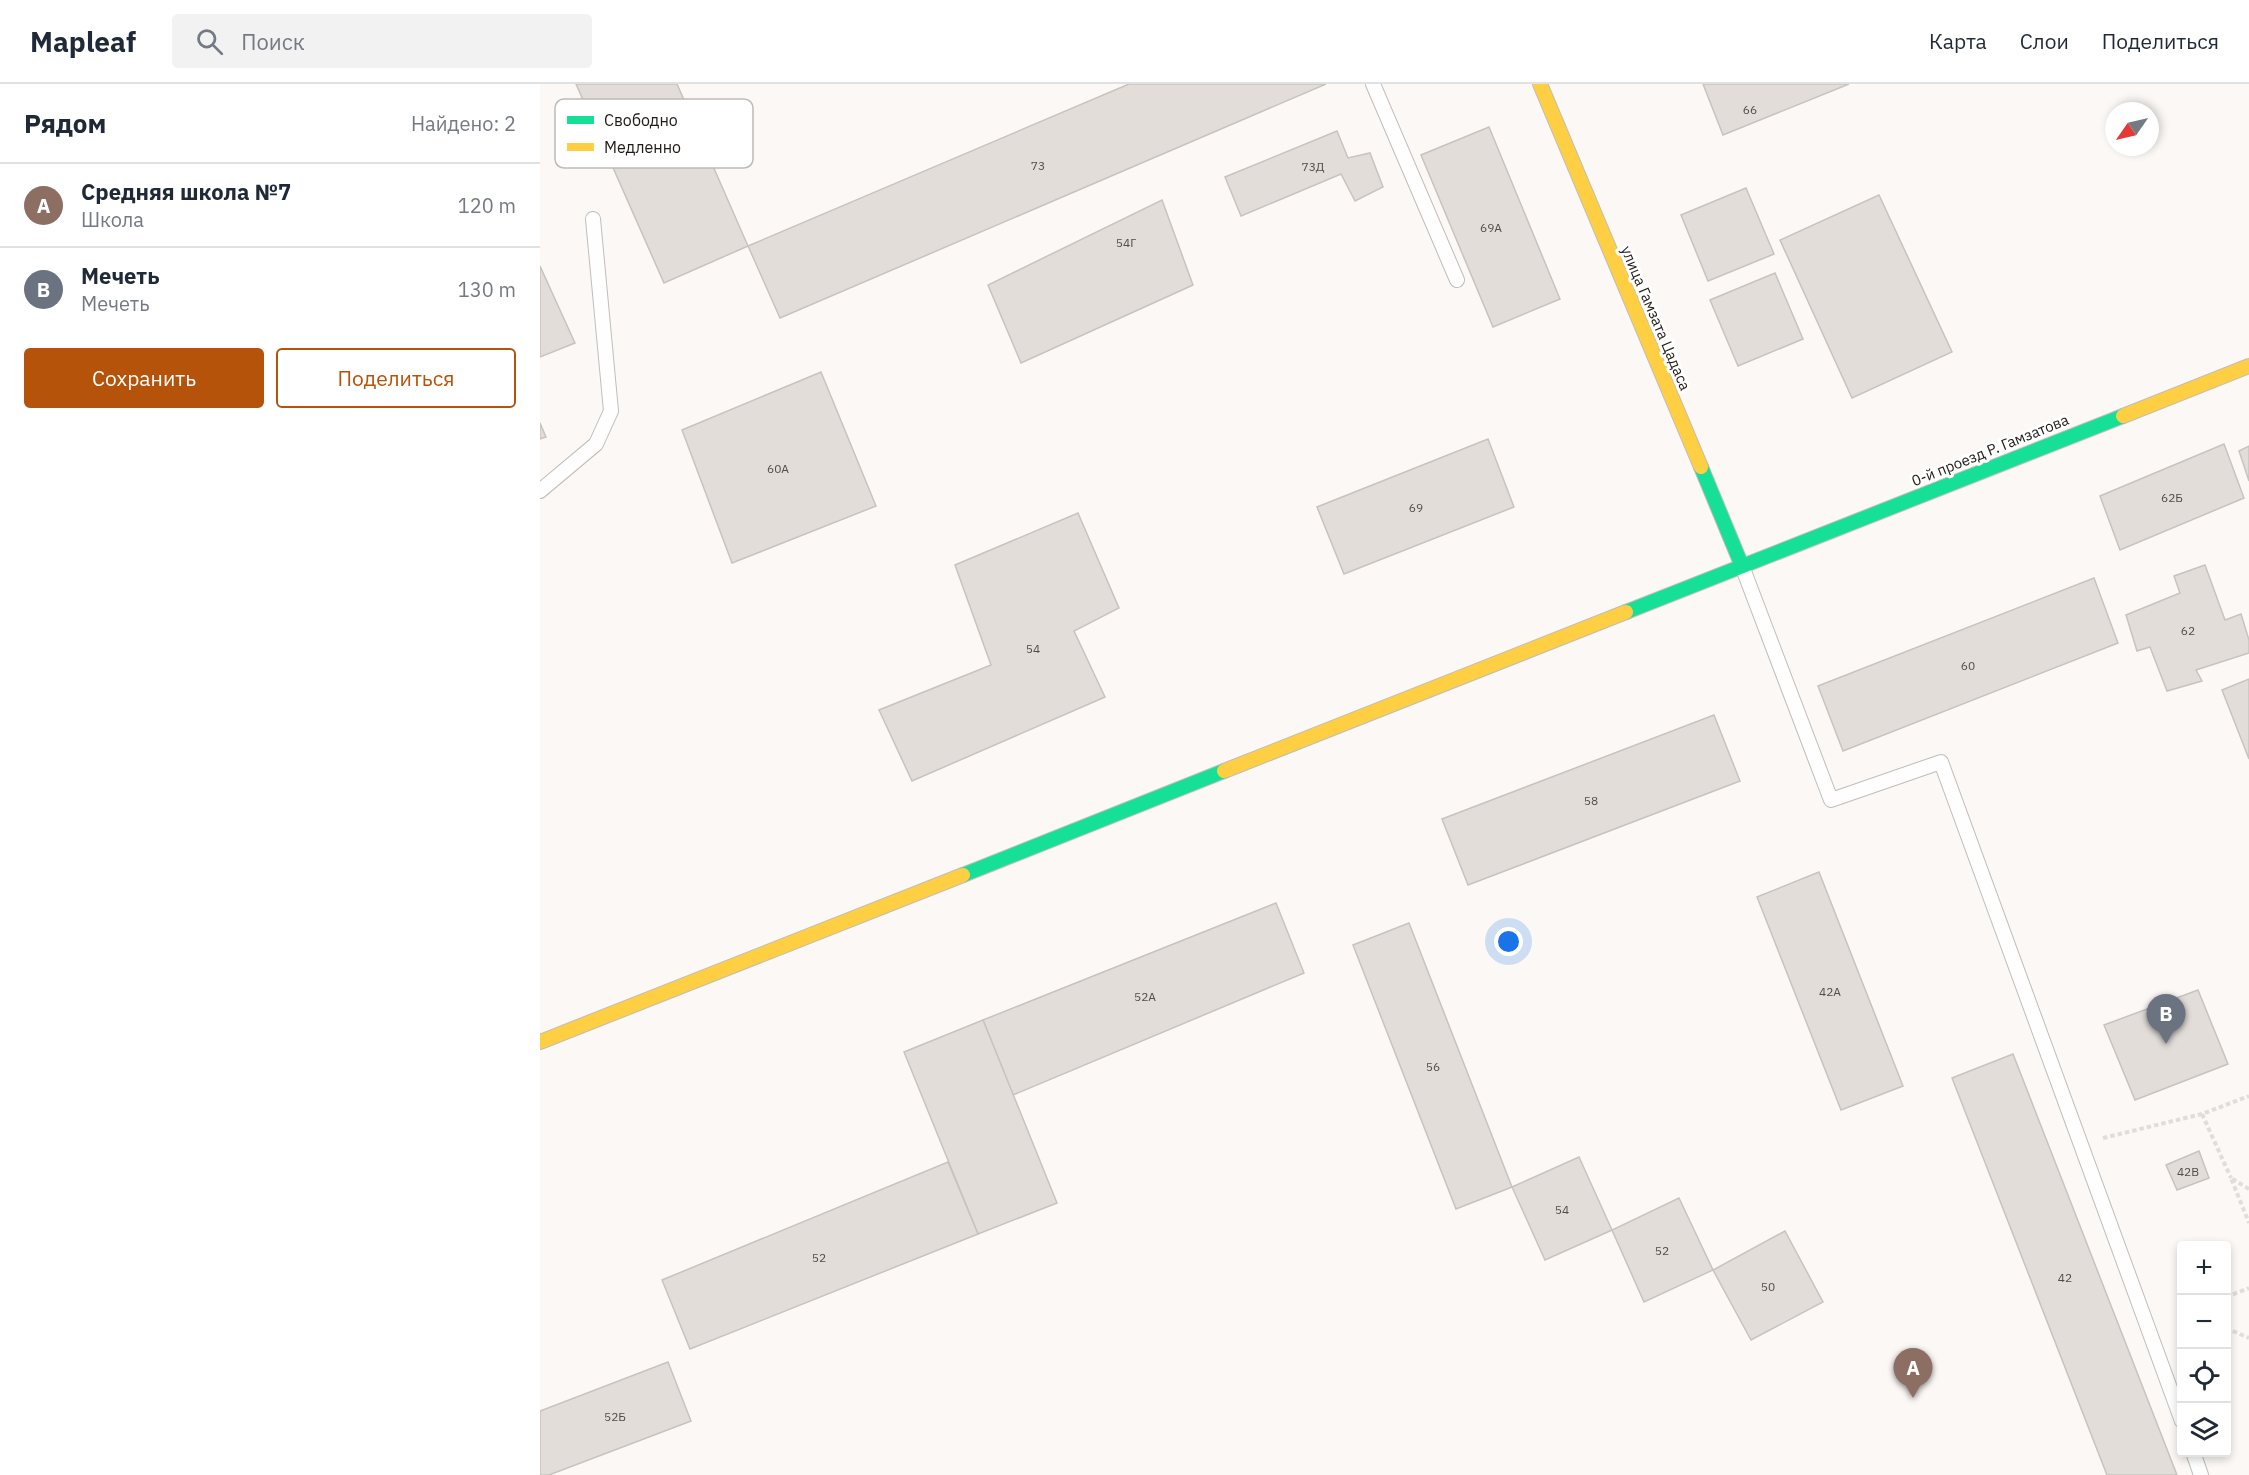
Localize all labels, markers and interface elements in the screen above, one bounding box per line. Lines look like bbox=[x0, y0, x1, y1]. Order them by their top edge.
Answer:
search box bbox=[172, 14, 592, 68]
text: Mapleaf bbox=[30, 23, 136, 60]
icon: search bbox=[193, 25, 226, 58]
text: Поиск bbox=[241, 27, 305, 56]
text: Карта bbox=[1929, 27, 1987, 55]
text: Слои bbox=[2020, 27, 2069, 55]
text: Поделиться bbox=[2102, 27, 2219, 55]
legend bbox=[555, 99, 753, 168]
house number: 66 bbox=[1743, 102, 1757, 117]
north arrow bbox=[2105, 102, 2159, 156]
text: Рядом bbox=[24, 106, 106, 140]
text: Найдено: 2 bbox=[411, 110, 516, 137]
text: Свободно bbox=[604, 110, 678, 130]
text: Медленно bbox=[604, 137, 681, 157]
house number: 73 bbox=[1031, 158, 1045, 173]
house number: 73Д bbox=[1301, 159, 1325, 174]
text: Средняя школа №7 bbox=[81, 177, 291, 206]
text: A bbox=[37, 192, 50, 219]
text: 120 m bbox=[458, 192, 516, 219]
text: Школа bbox=[81, 206, 144, 233]
house number: 69А bbox=[1480, 220, 1502, 235]
house number: 54Г bbox=[1116, 235, 1136, 250]
street label: улица Гамзата Цадаса bbox=[1617, 243, 1695, 393]
text: Мечеть bbox=[81, 261, 160, 290]
text: B bbox=[37, 276, 50, 303]
text: 130 m bbox=[458, 276, 516, 303]
text: Мечеть bbox=[81, 290, 150, 317]
button: Сохранить bbox=[24, 348, 264, 408]
button: Поделиться bbox=[276, 348, 516, 408]
street label: 0-й проезд Р. Гамзатова bbox=[1909, 410, 2071, 490]
house number: 60А bbox=[767, 461, 789, 476]
house number: 62Б bbox=[2161, 490, 2183, 505]
house number: 69 bbox=[1409, 500, 1423, 515]
house number: 62 bbox=[2181, 623, 2195, 638]
house number: 54 bbox=[1026, 641, 1040, 656]
house number: 60 bbox=[1961, 658, 1975, 673]
house number: 58 bbox=[1584, 793, 1598, 808]
your location bbox=[1494, 927, 1523, 956]
house number: 42А bbox=[1819, 984, 1841, 999]
house number: 52А bbox=[1134, 989, 1156, 1004]
pin: B bbox=[2146, 994, 2186, 1044]
house number: 56 bbox=[1426, 1059, 1440, 1074]
house number: 42В bbox=[2177, 1164, 2199, 1179]
house number: 54 bbox=[1555, 1202, 1569, 1217]
map controls bbox=[2177, 1241, 2231, 1457]
button: + bbox=[2177, 1241, 2231, 1295]
house number: 52 bbox=[1655, 1243, 1669, 1258]
house number: 52 bbox=[812, 1250, 826, 1265]
house number: 42 bbox=[2058, 1270, 2072, 1285]
house number: 50 bbox=[1761, 1279, 1775, 1294]
button: − bbox=[2177, 1295, 2231, 1349]
pin: A bbox=[1894, 1348, 1932, 1398]
button: locate bbox=[2177, 1349, 2231, 1403]
button: layers bbox=[2177, 1403, 2231, 1457]
house number: 52Б bbox=[604, 1409, 626, 1424]

